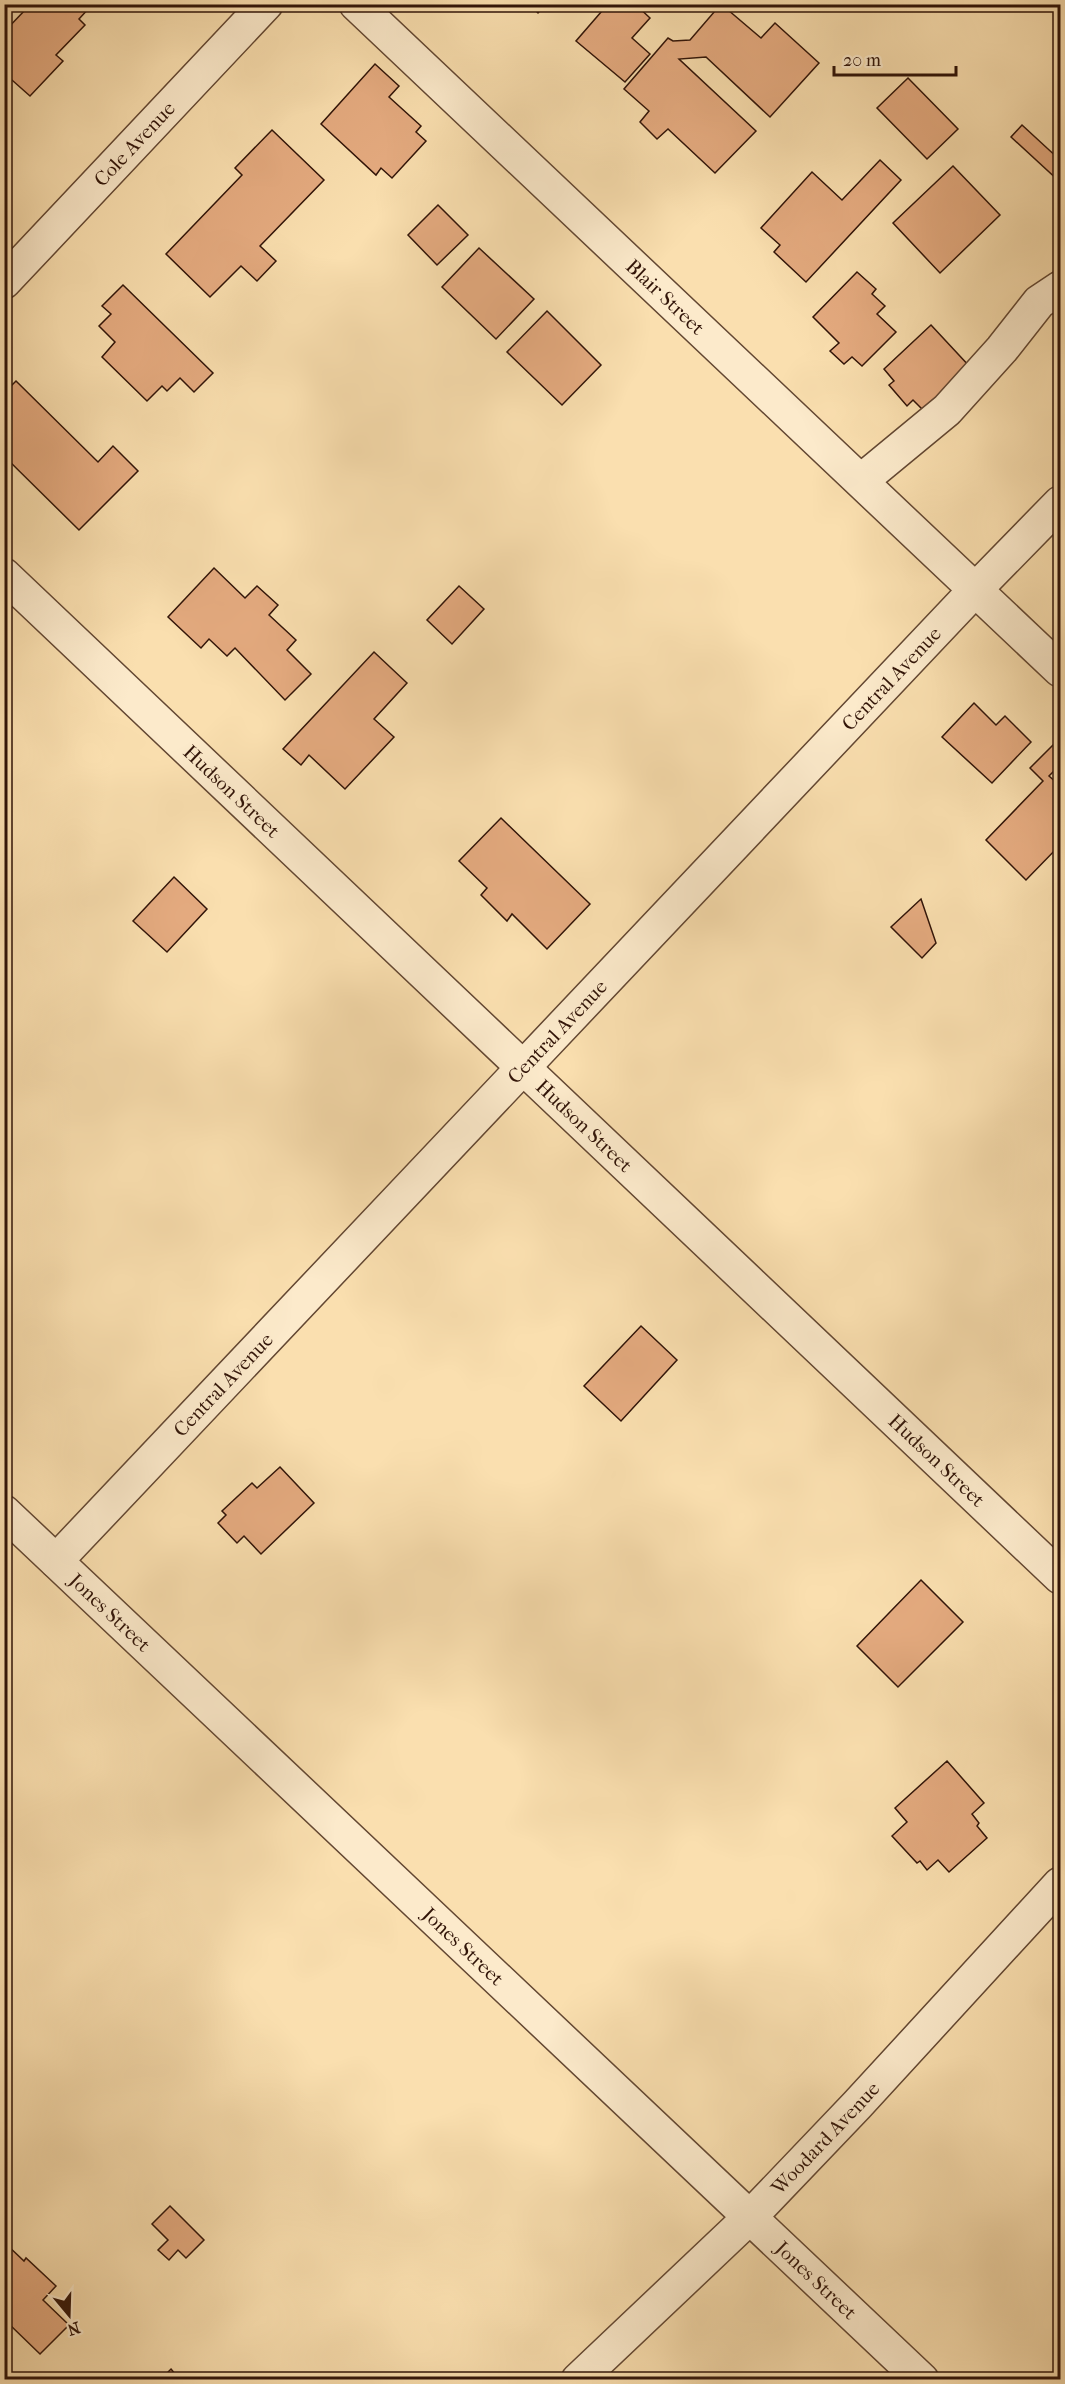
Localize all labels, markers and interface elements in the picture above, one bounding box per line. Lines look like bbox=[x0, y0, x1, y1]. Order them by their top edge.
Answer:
scale bar bbox=[834, 39, 956, 77]
text: 20 m bbox=[843, 50, 881, 71]
street label: Cole Avenue bbox=[89, 97, 180, 191]
street label: Blair Street bbox=[621, 254, 709, 339]
street label: Central Avenue bbox=[837, 622, 946, 735]
street label: Hudson Street bbox=[179, 740, 285, 842]
street label: Central Avenue bbox=[503, 975, 612, 1088]
street label: Hudson Street bbox=[531, 1075, 637, 1177]
street label: Central Avenue bbox=[169, 1328, 278, 1441]
street label: Hudson Street bbox=[884, 1409, 990, 1511]
street label: Jones Street bbox=[63, 1567, 155, 1656]
street label: Jones Street bbox=[416, 1901, 509, 1990]
street label: Woodard Avenue bbox=[766, 2077, 884, 2200]
street label: Jones Street bbox=[770, 2235, 862, 2324]
north arrow bbox=[39, 2285, 99, 2345]
text: N bbox=[64, 2318, 83, 2340]

